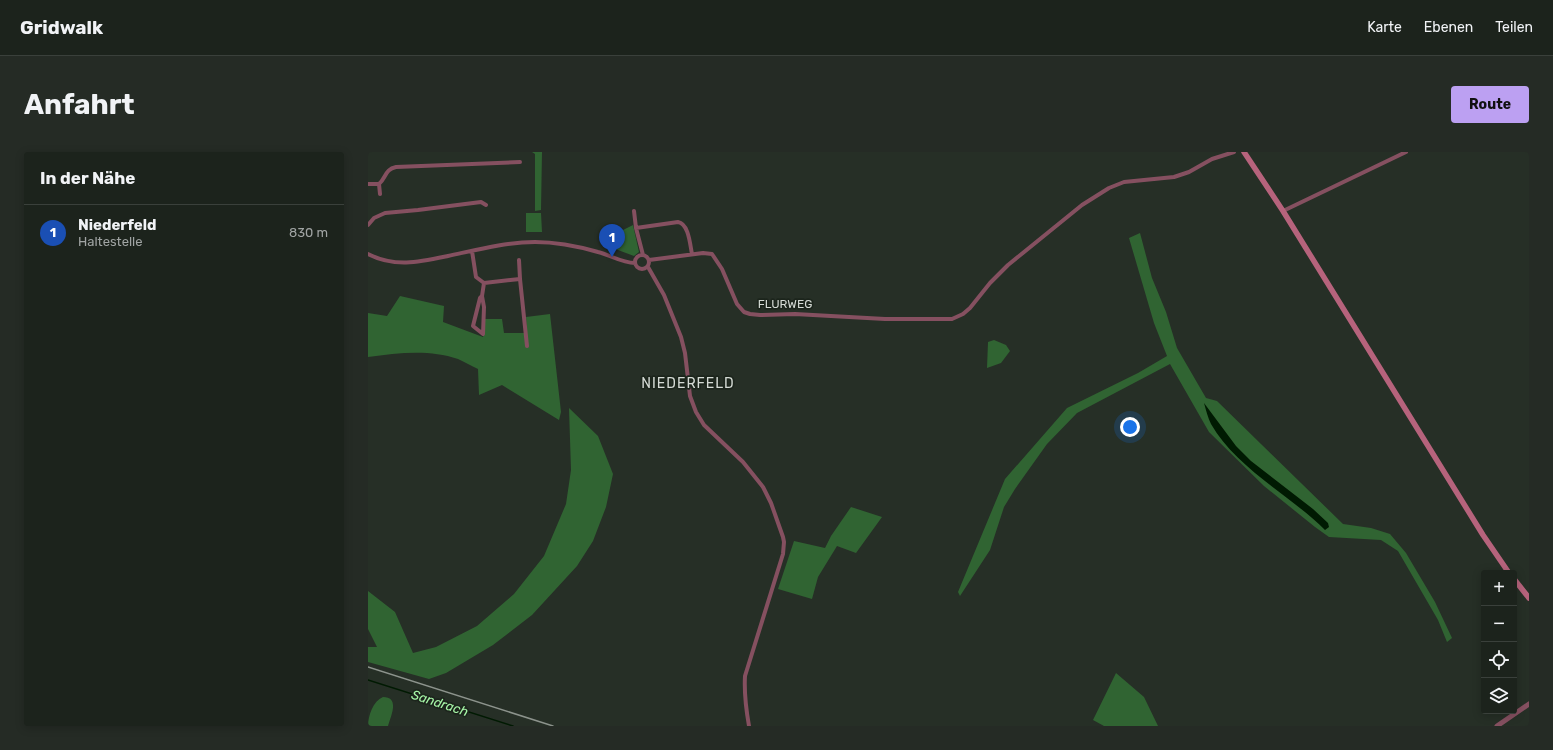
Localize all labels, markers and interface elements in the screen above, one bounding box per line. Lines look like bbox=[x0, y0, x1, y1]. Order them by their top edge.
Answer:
text: Gridwalk bbox=[20, 16, 103, 39]
text: Karte bbox=[1367, 19, 1402, 36]
text: Ebenen bbox=[1424, 19, 1473, 36]
text: Teilen bbox=[1495, 19, 1533, 36]
button: Route bbox=[1451, 86, 1529, 123]
text: Anfahrt bbox=[24, 88, 135, 121]
text: In der Nähe bbox=[40, 168, 135, 188]
text: Niederfeld bbox=[78, 216, 156, 234]
pin: 1 bbox=[599, 224, 625, 257]
text: 1 bbox=[50, 225, 56, 240]
text: 830 m bbox=[289, 225, 328, 240]
text: Haltestelle bbox=[78, 234, 143, 249]
street label: FLURWEG bbox=[758, 297, 812, 311]
district label: NIEDERFELD bbox=[641, 375, 735, 392]
your location bbox=[1120, 417, 1140, 437]
map controls bbox=[1481, 570, 1517, 714]
button: + bbox=[1481, 570, 1517, 606]
button: − bbox=[1481, 606, 1517, 642]
button: locate bbox=[1481, 642, 1517, 678]
button: layers bbox=[1481, 678, 1517, 714]
water label: Sandrach bbox=[410, 687, 470, 719]

